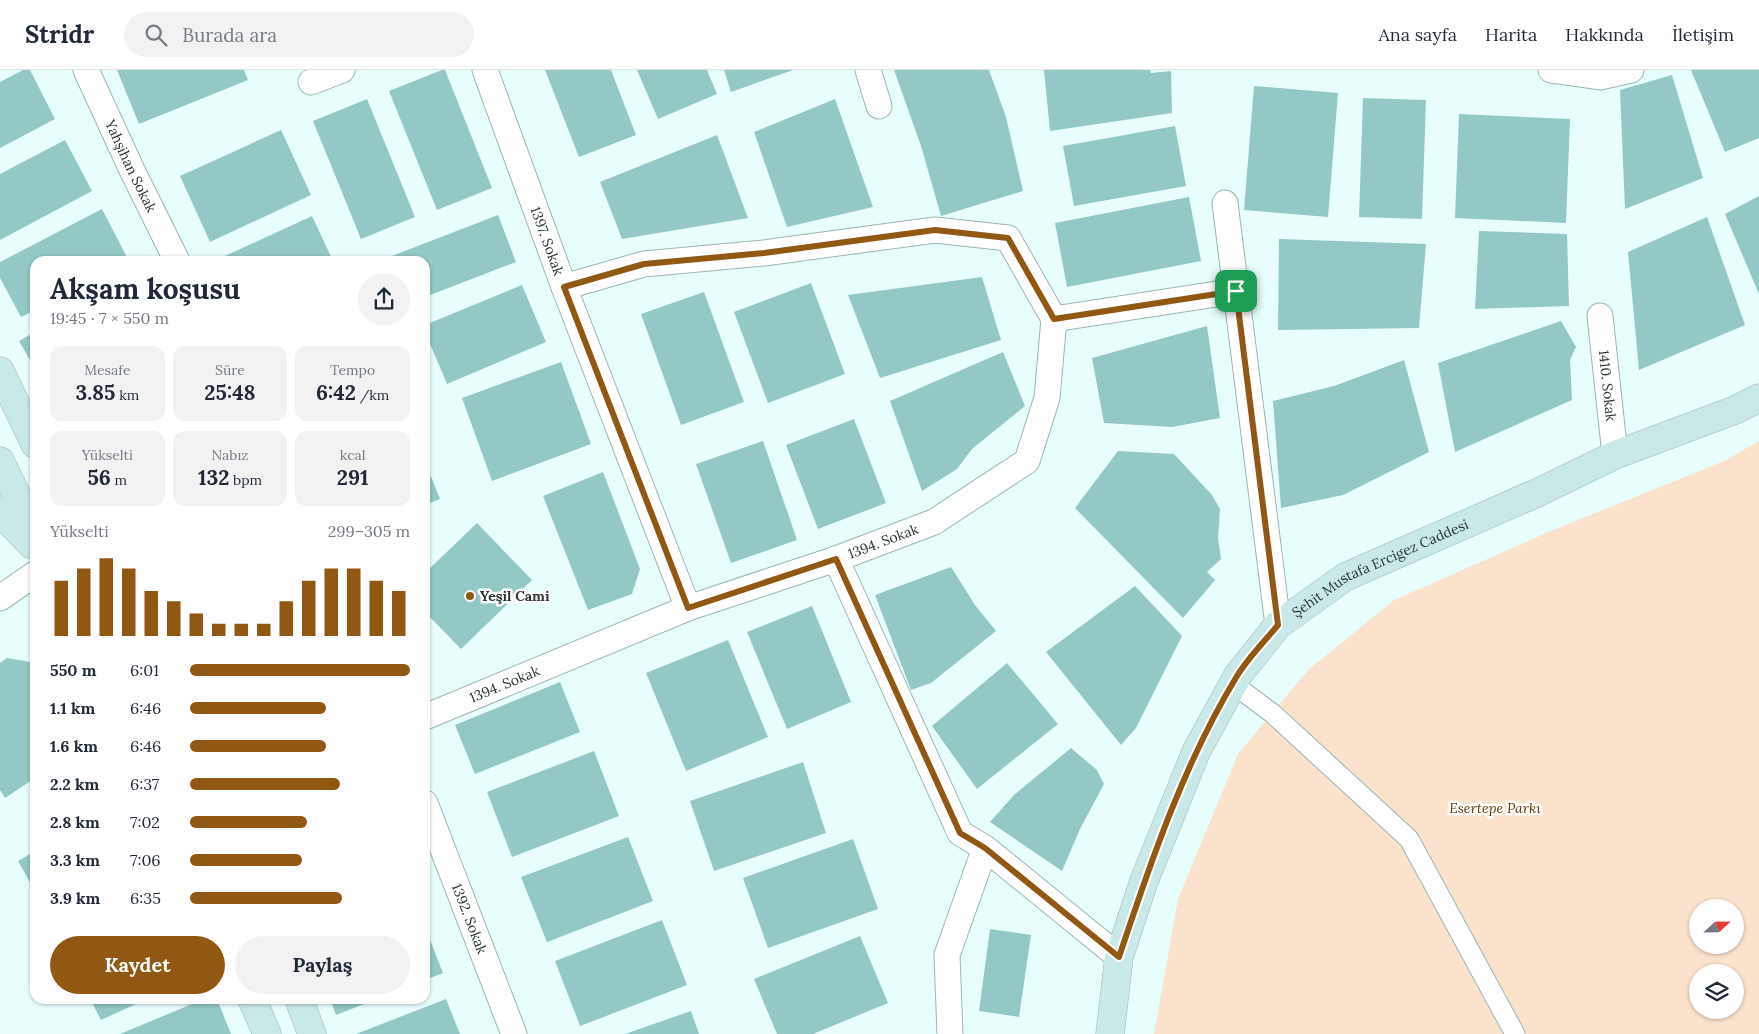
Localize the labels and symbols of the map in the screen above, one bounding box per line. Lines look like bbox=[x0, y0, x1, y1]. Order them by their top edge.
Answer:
street label: Yahşihan Sokak bbox=[101, 116, 161, 216]
street label: 1397. Sokak bbox=[526, 204, 568, 278]
pin bbox=[1215, 270, 1257, 312]
street label: 1410. Sokak bbox=[1595, 349, 1620, 423]
street label: Şehit Mustafa Ercigez Caddesi bbox=[1288, 515, 1471, 621]
street label: 1394. Sokak bbox=[845, 520, 921, 563]
place label: Yeşil Cami bbox=[480, 587, 550, 605]
marker: Yeşil Cami bbox=[464, 590, 476, 602]
street label: 1394. Sokak bbox=[467, 661, 543, 707]
park label: Esertepe Parkı bbox=[1449, 799, 1541, 817]
street label: 1392. Sokak bbox=[448, 881, 491, 957]
north arrow bbox=[1689, 899, 1744, 954]

